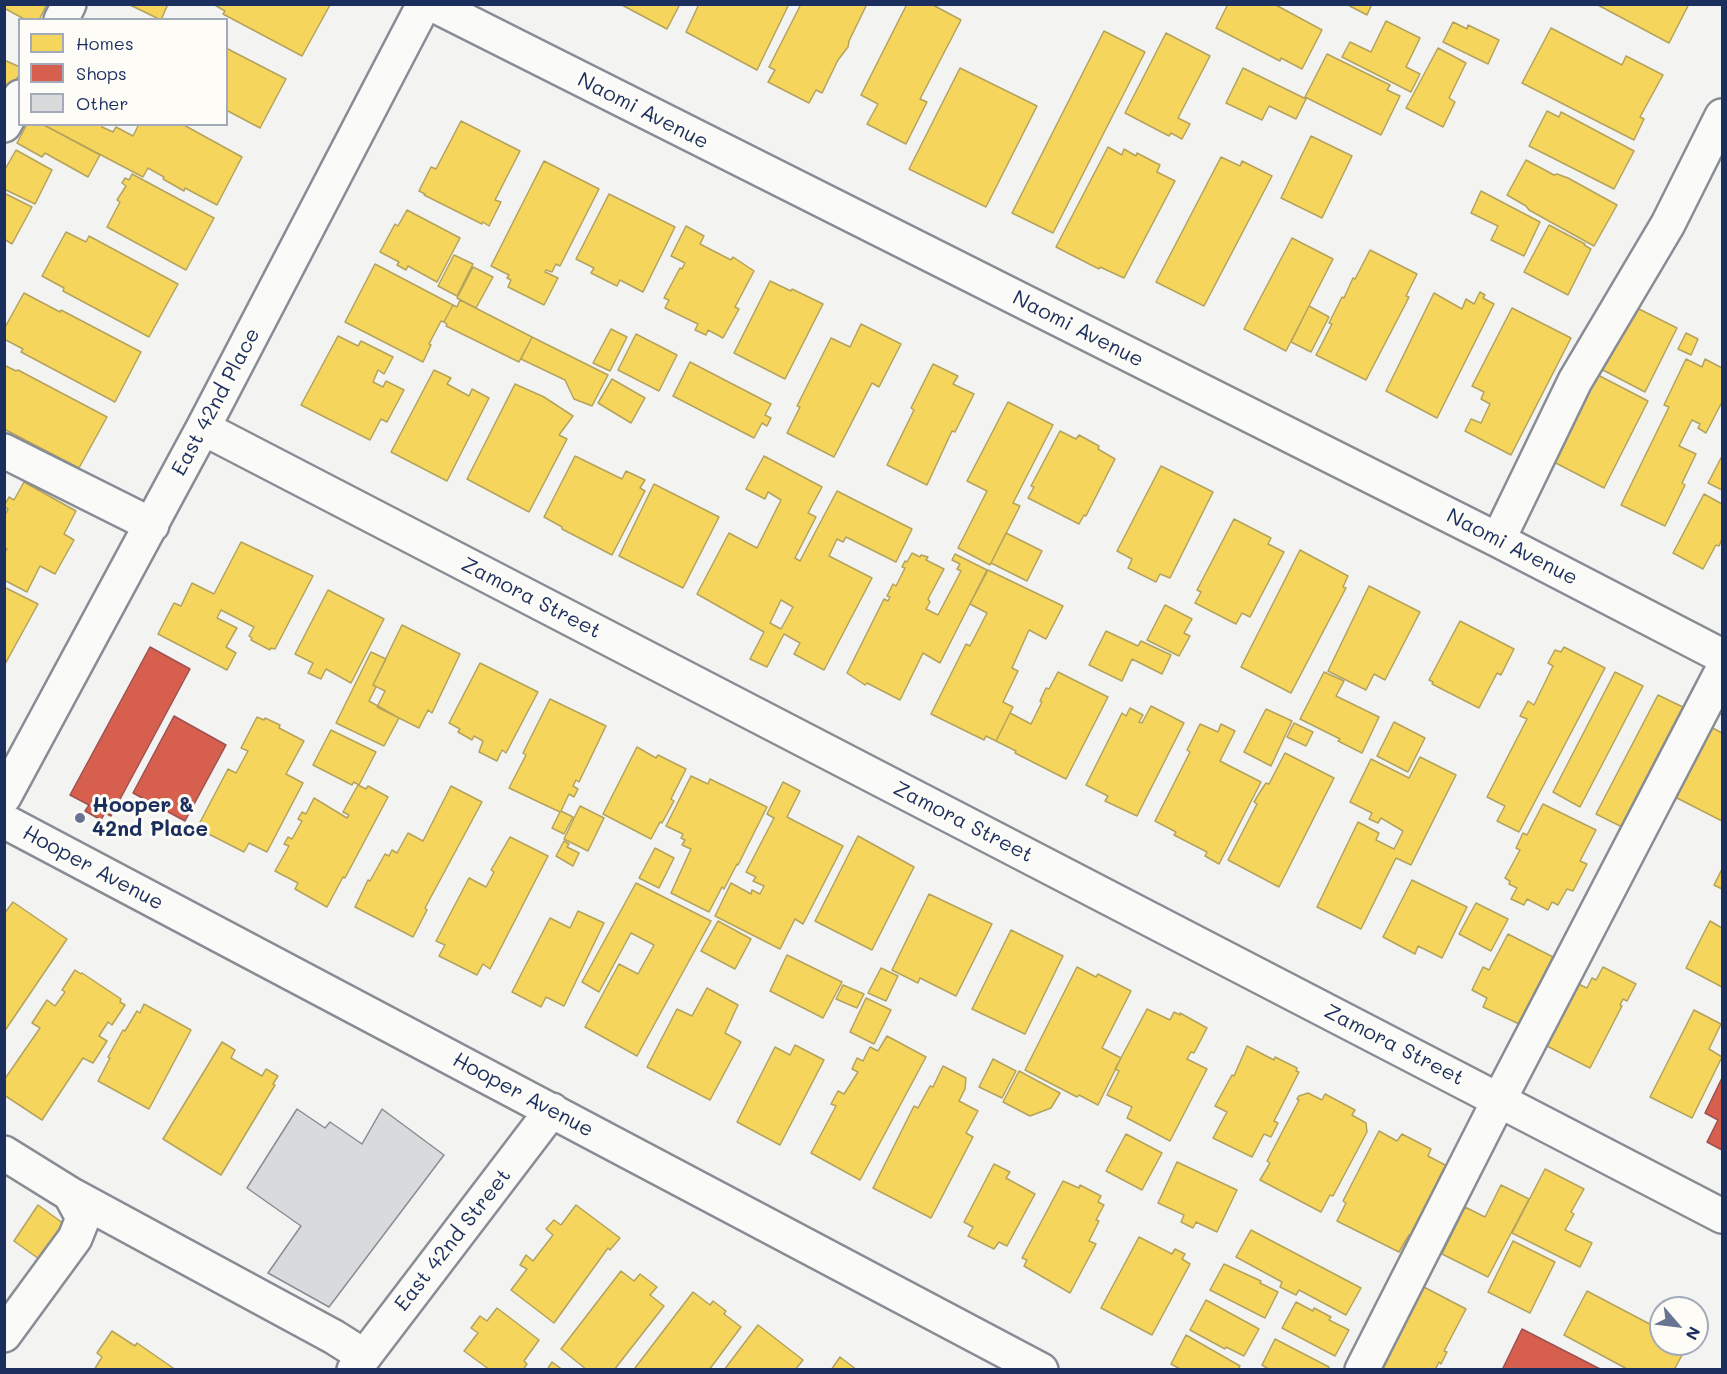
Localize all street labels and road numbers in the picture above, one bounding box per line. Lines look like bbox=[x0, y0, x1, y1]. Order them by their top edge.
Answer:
street label: Naomi Avenue bbox=[573, 67, 713, 155]
street label: Naomi Avenue bbox=[1008, 285, 1148, 373]
street label: East 42nd Place bbox=[166, 324, 266, 480]
street label: Naomi Avenue bbox=[1442, 503, 1582, 591]
street label: Zamora Street bbox=[457, 552, 605, 644]
street label: Zamora Street bbox=[889, 776, 1037, 868]
street label: Hooper Avenue bbox=[18, 820, 168, 916]
street label: Zamora Street bbox=[1320, 999, 1468, 1091]
street label: Hooper Avenue bbox=[448, 1047, 598, 1143]
street label: East 42nd Street bbox=[390, 1164, 516, 1316]

